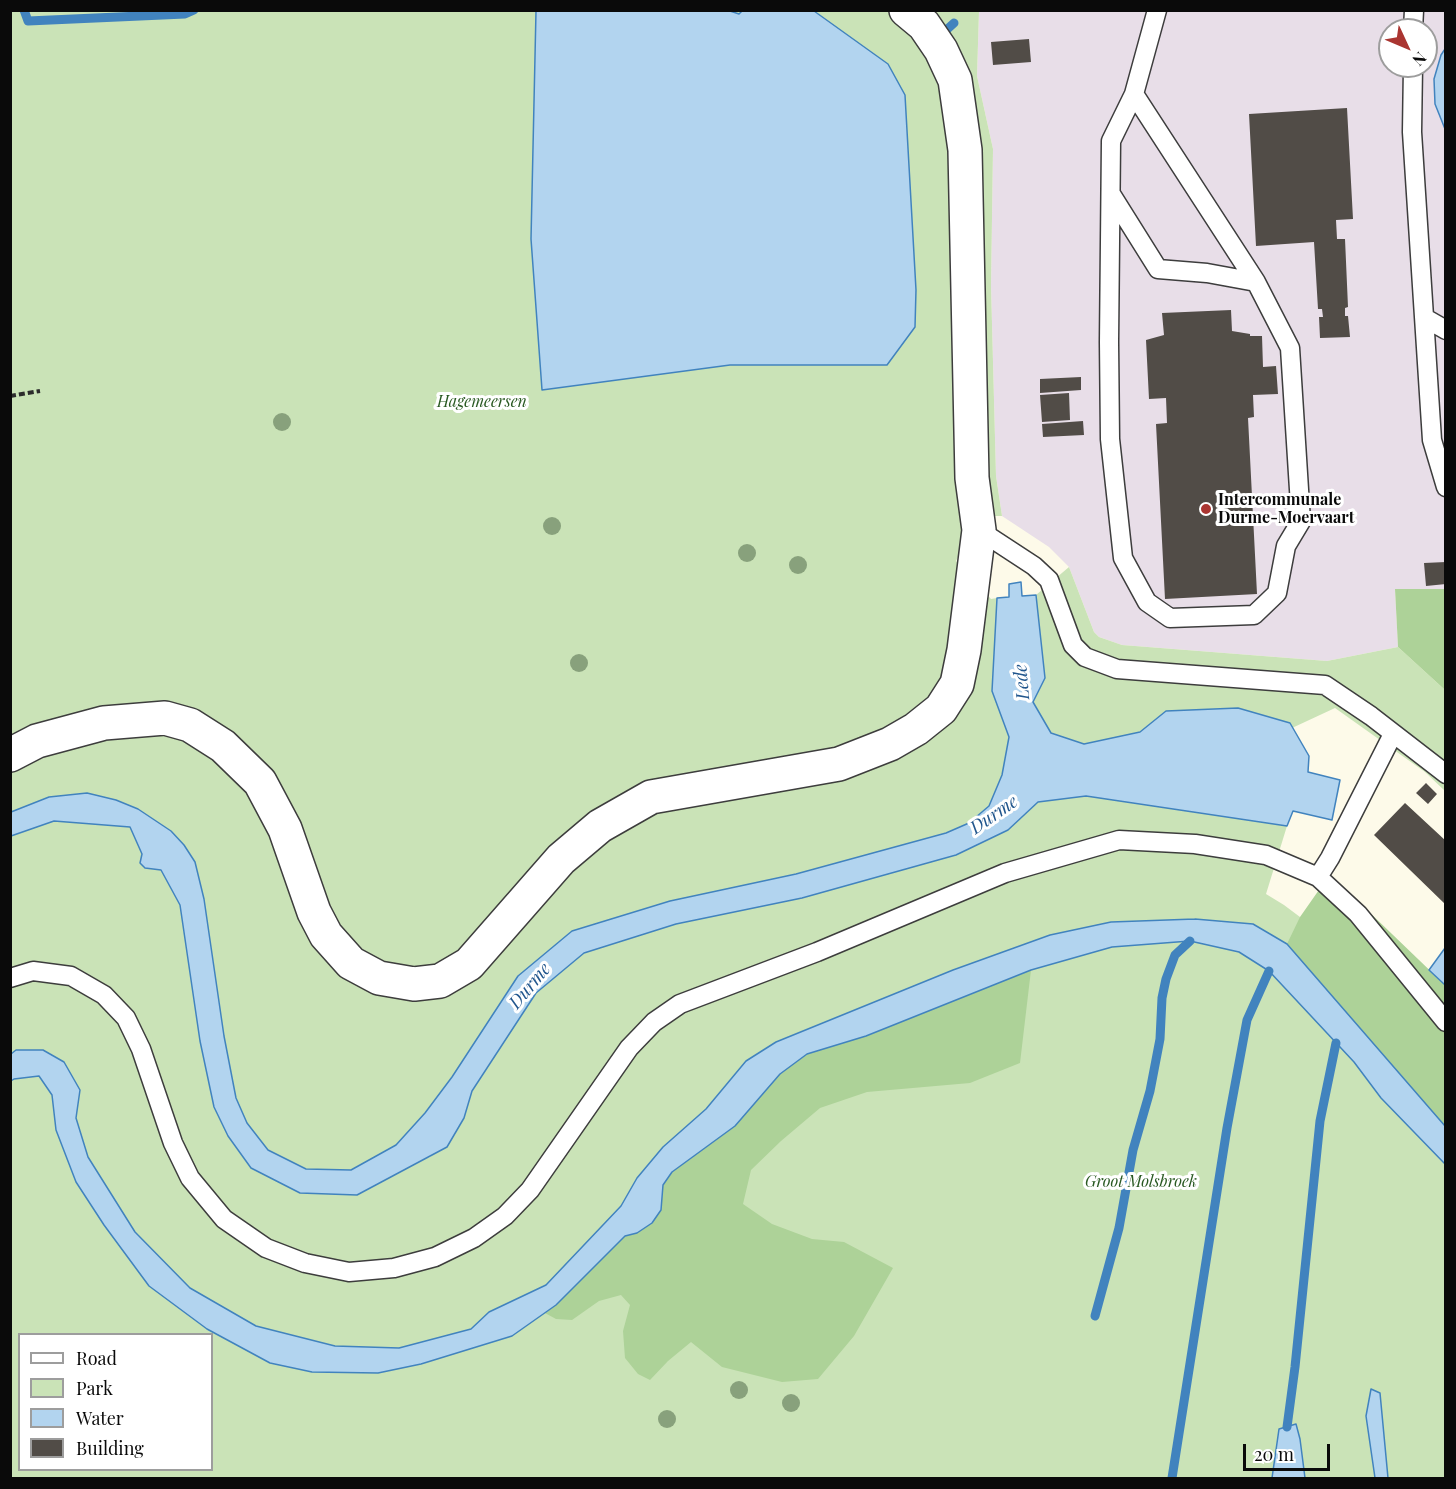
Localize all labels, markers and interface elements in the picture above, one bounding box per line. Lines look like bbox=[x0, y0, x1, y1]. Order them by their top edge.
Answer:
north arrow bbox=[1378, 18, 1438, 78]
text: N bbox=[1408, 48, 1431, 71]
park label: Hagemeersen bbox=[437, 392, 527, 412]
place label: Intercommunale Durme-Moervaart bbox=[1218, 490, 1354, 528]
marker: Intercommunale Durme-Moervaart bbox=[1199, 502, 1213, 516]
water label: Lede bbox=[1010, 663, 1034, 701]
water label: Durme bbox=[966, 791, 1022, 839]
water label: Durme bbox=[505, 959, 555, 1013]
park label: Groot Molsbroek bbox=[1085, 1172, 1197, 1192]
legend bbox=[18, 1333, 213, 1471]
text: Road bbox=[76, 1346, 117, 1370]
text: Park bbox=[76, 1376, 113, 1400]
text: Water bbox=[76, 1406, 124, 1430]
scale bar bbox=[1246, 1432, 1333, 1470]
text: Building bbox=[76, 1436, 144, 1460]
text: 20 m bbox=[1254, 1442, 1294, 1466]

